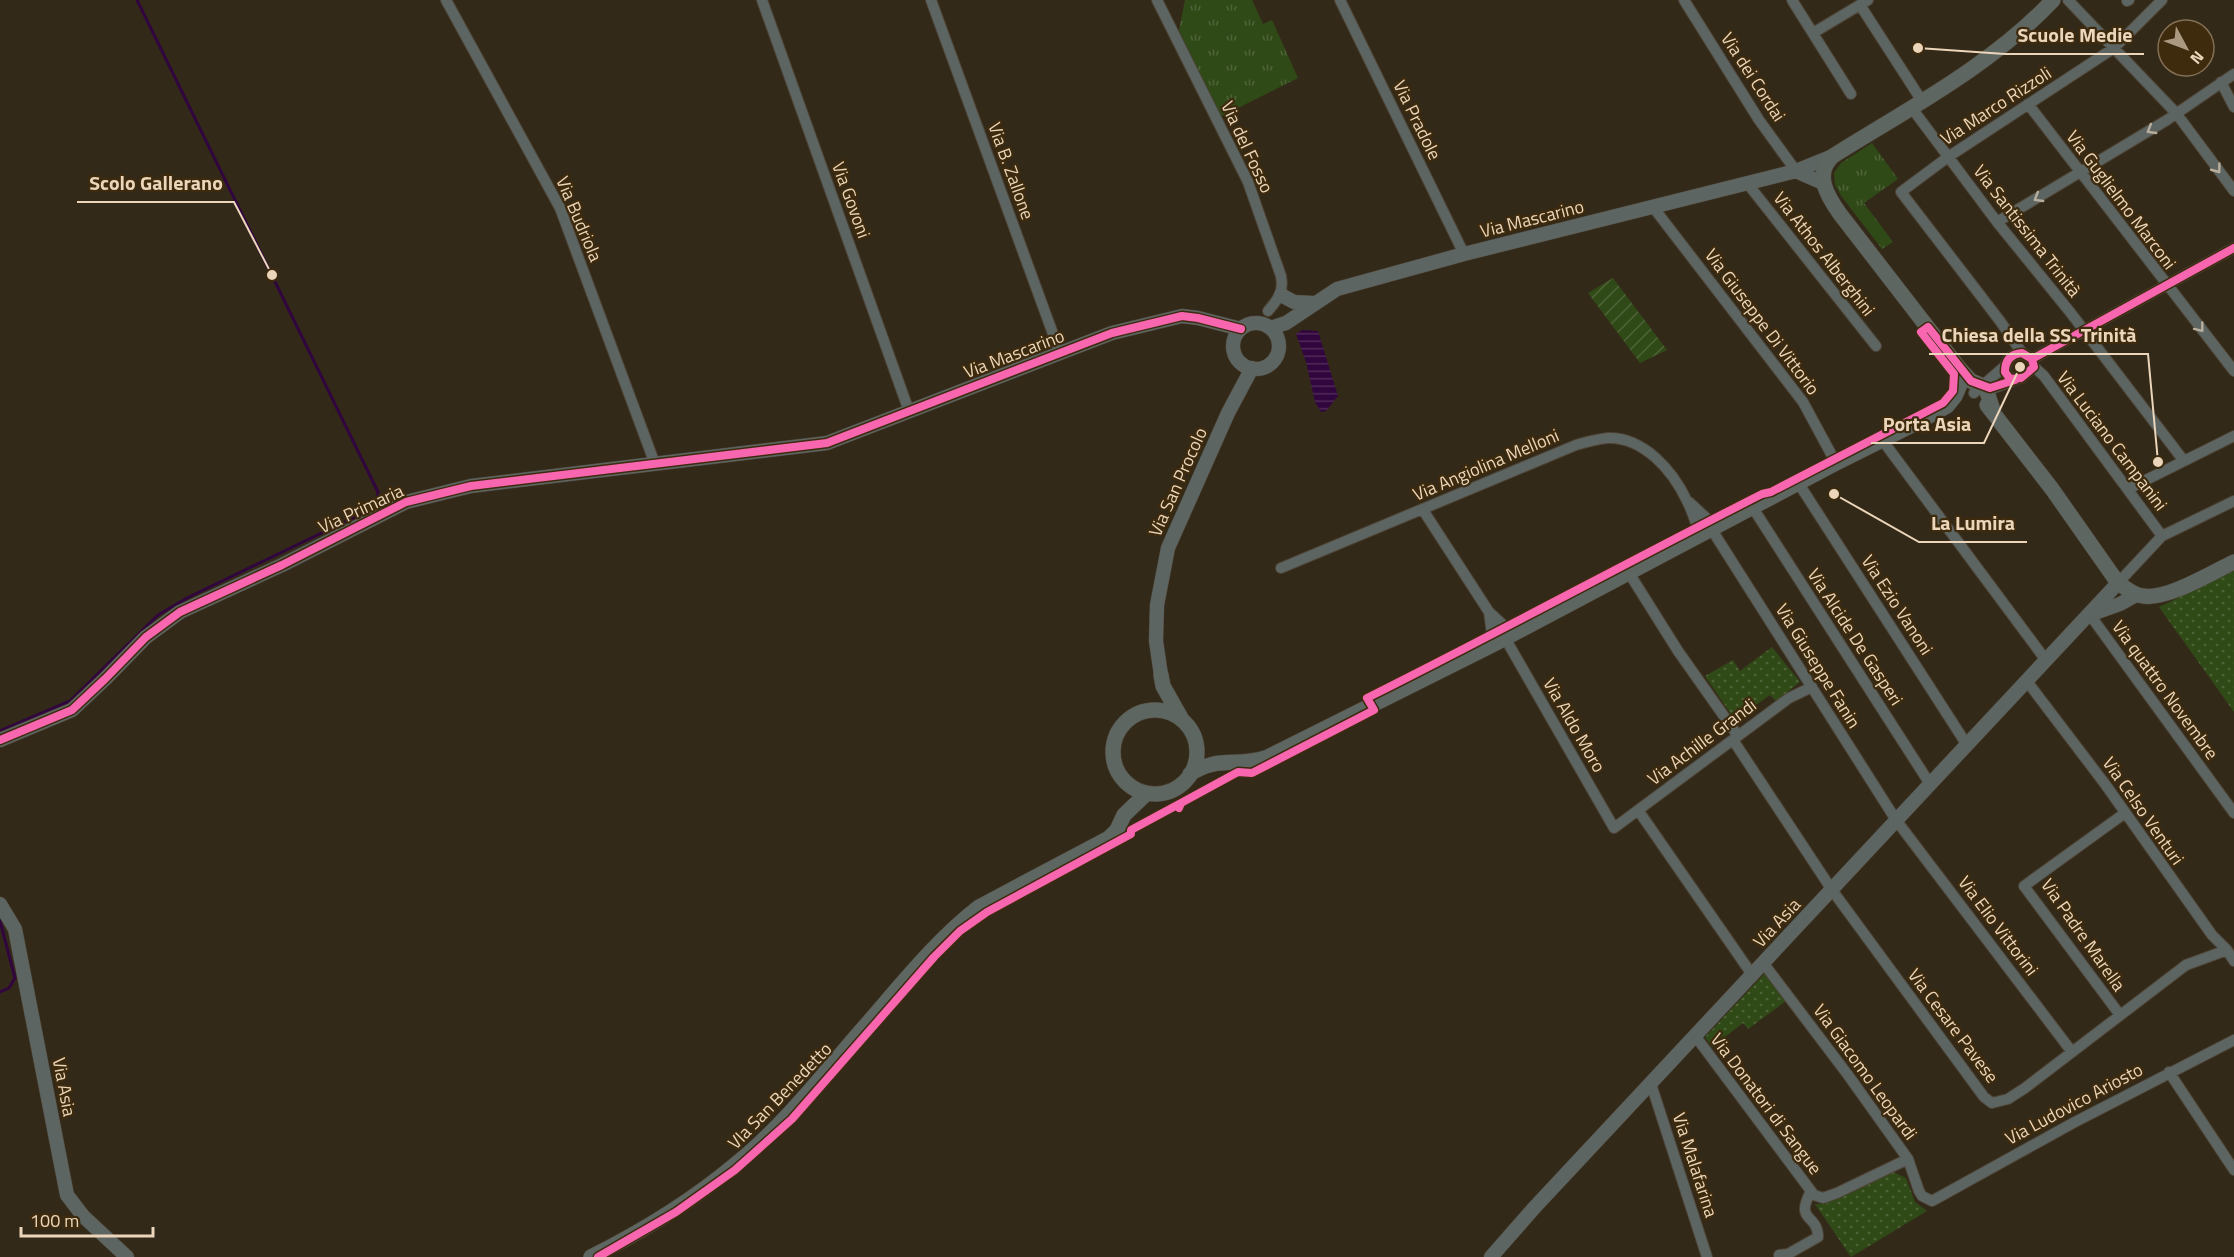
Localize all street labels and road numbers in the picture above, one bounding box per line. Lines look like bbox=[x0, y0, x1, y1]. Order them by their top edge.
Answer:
street label: Via dei Cordai bbox=[1714, 27, 1792, 127]
street label: Via Marco Rizzoli bbox=[1935, 59, 2057, 152]
street label: Via Pradole bbox=[1387, 75, 1448, 164]
street label: Via del Fosso bbox=[1214, 96, 1281, 197]
street label: Via B. Zallone bbox=[981, 118, 1042, 223]
street label: Via Guglielmo Marconi bbox=[2060, 124, 2183, 275]
street label: Via Govoni bbox=[825, 158, 878, 242]
street label: Via Santissima Trinità bbox=[1967, 159, 2088, 303]
street label: Via Budriola bbox=[549, 172, 610, 266]
street label: Via Athos Alberghini bbox=[1767, 186, 1882, 322]
street label: Via Mascarino bbox=[1477, 193, 1587, 244]
street label: Via Giuseppe Di Vittorio bbox=[1698, 243, 1827, 401]
street label: Via Mascarino bbox=[959, 322, 1068, 385]
street label: Via Luciano Campanini bbox=[2051, 365, 2174, 516]
street label: Via Angiolina Melloni bbox=[1408, 421, 1563, 508]
street label: Via San Procolo bbox=[1141, 423, 1214, 541]
street label: Via Primaria bbox=[314, 477, 408, 540]
street label: Via Ezio Vanoni bbox=[1855, 549, 1940, 660]
street label: Via Alcide De Gasperi bbox=[1801, 563, 1910, 711]
street label: Via Giuseppe Fanin bbox=[1769, 598, 1868, 733]
street label: Via quattro Novembre bbox=[2106, 615, 2225, 765]
street label: Via Aldo Moro bbox=[1536, 672, 1612, 777]
street label: Via Achille Grandi bbox=[1642, 692, 1762, 792]
street label: Via Celso Venturi bbox=[2096, 751, 2191, 870]
street label: Via Elio Vittorini bbox=[1952, 870, 2045, 981]
street label: Via Padre Marella bbox=[2034, 873, 2132, 997]
street label: Via Asia bbox=[1746, 892, 1807, 954]
street label: Via Cesare Pavese bbox=[1901, 963, 2005, 1089]
street label: Via Giacomo Leopardi bbox=[1807, 998, 1924, 1145]
street label: Via Donatori di Sangue bbox=[1704, 1027, 1829, 1180]
street label: VIa San Benedetto bbox=[721, 1036, 838, 1155]
street label: Via Asia bbox=[46, 1055, 83, 1119]
street label: Via Ludovico Ariosto bbox=[2000, 1056, 2148, 1151]
street label: Via Malafarina bbox=[1666, 1109, 1725, 1221]

